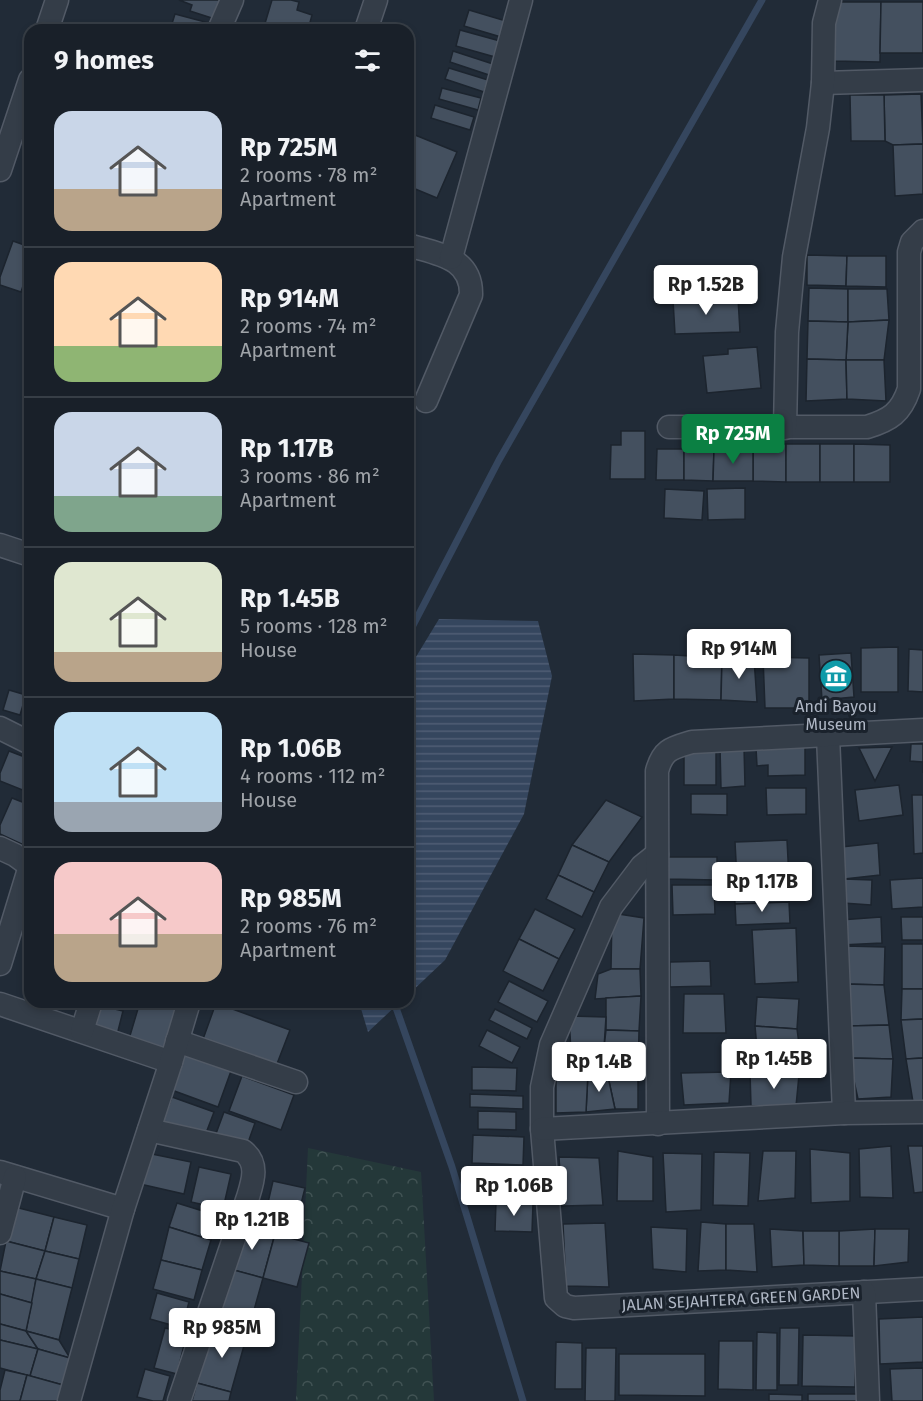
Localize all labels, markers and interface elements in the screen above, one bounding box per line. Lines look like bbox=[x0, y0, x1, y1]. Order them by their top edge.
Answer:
icon: filters bbox=[351, 44, 384, 77]
text: 9 homes bbox=[54, 45, 154, 76]
text: Rp 725M bbox=[240, 132, 337, 163]
icon: home bbox=[102, 135, 174, 207]
text: 2 rooms · 78 m² bbox=[240, 163, 377, 187]
text: Apartment bbox=[240, 187, 336, 211]
pin: Rp 1.52B bbox=[644, 265, 768, 316]
text: Rp 1.52B bbox=[668, 272, 744, 296]
text: Rp 914M bbox=[240, 283, 339, 314]
icon: home bbox=[102, 286, 174, 358]
text: 2 rooms · 74 m² bbox=[240, 314, 377, 338]
text: Apartment bbox=[240, 338, 336, 362]
pin: Rp 725M bbox=[678, 414, 788, 465]
text: Rp 725M bbox=[696, 421, 770, 445]
text: Rp 1.17B bbox=[240, 433, 334, 464]
icon: home bbox=[102, 436, 174, 508]
text: 3 rooms · 86 m² bbox=[240, 464, 380, 488]
text: Apartment bbox=[240, 488, 336, 512]
text: Rp 1.45B bbox=[240, 583, 340, 614]
icon: home bbox=[102, 586, 174, 658]
text: 5 rooms · 128 m² bbox=[240, 614, 388, 638]
pin: Rp 914M bbox=[684, 629, 794, 680]
text: Rp 914M bbox=[701, 636, 777, 660]
text: House bbox=[240, 638, 297, 662]
museum icon: Andi Bayou Museum bbox=[818, 658, 854, 694]
place label: Andi Bayou Museum bbox=[795, 697, 877, 734]
text: Rp 1.06B bbox=[240, 733, 342, 764]
icon: home bbox=[102, 736, 174, 808]
text: 4 rooms · 112 m² bbox=[240, 764, 386, 788]
text: House bbox=[240, 788, 297, 812]
pin: Rp 1.17B bbox=[700, 862, 824, 913]
text: Rp 1.17B bbox=[726, 869, 798, 893]
text: Rp 985M bbox=[240, 883, 342, 914]
icon: home bbox=[102, 886, 174, 958]
text: 2 rooms · 76 m² bbox=[240, 914, 377, 938]
text: Apartment bbox=[240, 938, 336, 962]
pin: Rp 1.45B bbox=[712, 1039, 836, 1090]
pin: Rp 1.4B bbox=[544, 1042, 654, 1093]
text: Rp 1.45B bbox=[736, 1046, 812, 1070]
text: Rp 1.4B bbox=[566, 1049, 632, 1073]
pin: Rp 1.06B bbox=[452, 1166, 576, 1217]
text: Rp 1.06B bbox=[475, 1173, 553, 1197]
pin: Rp 1.21B bbox=[190, 1200, 314, 1251]
text: Rp 1.21B bbox=[215, 1207, 289, 1231]
street label: JALAN SEJAHTERA GREEN GARDEN bbox=[621, 1283, 861, 1315]
pin: Rp 985M bbox=[167, 1308, 277, 1359]
text: Rp 985M bbox=[183, 1315, 261, 1339]

